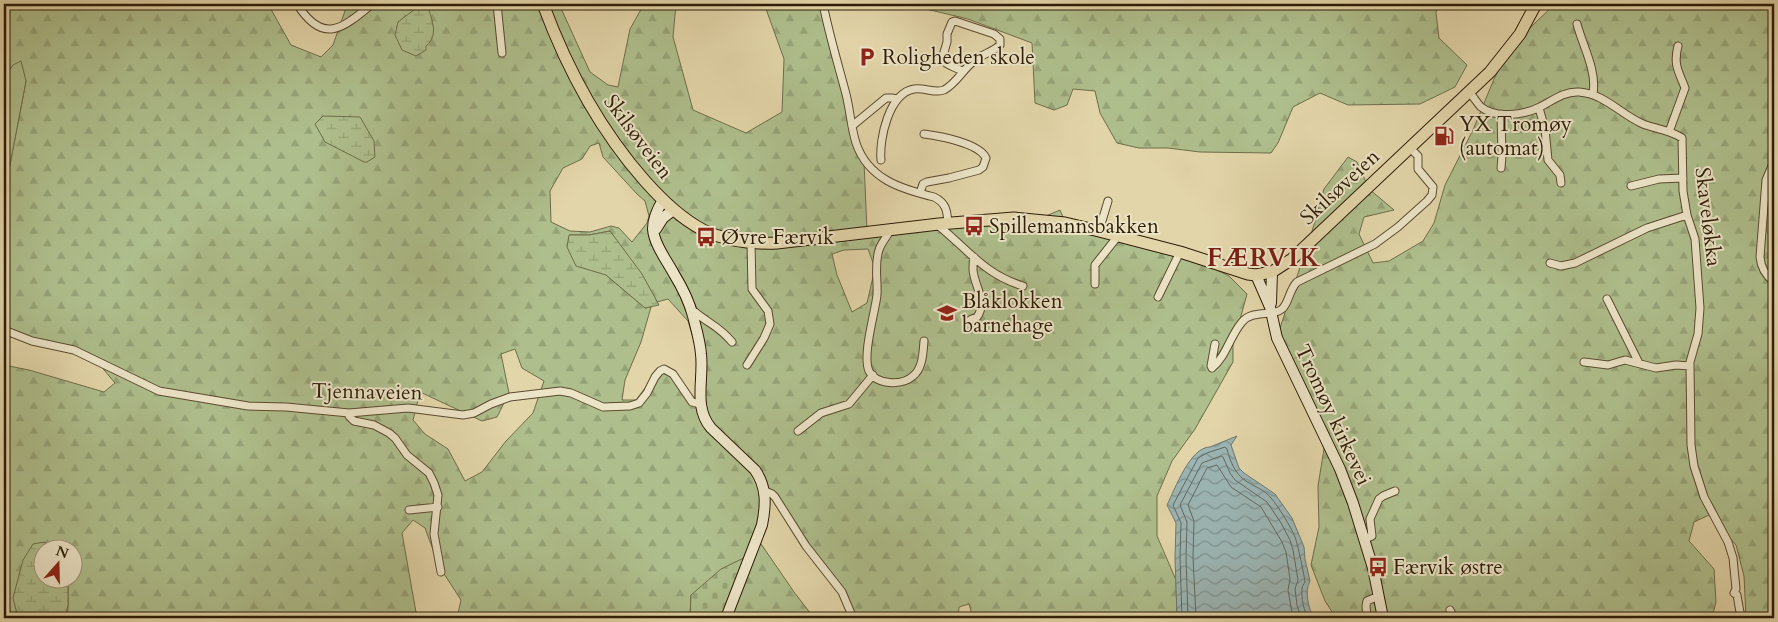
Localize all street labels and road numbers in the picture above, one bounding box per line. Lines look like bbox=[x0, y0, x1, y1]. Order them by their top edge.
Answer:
street label: Skilsøveien bbox=[597, 89, 680, 185]
street label: Skilsøveien bbox=[1294, 142, 1386, 232]
street label: Skaveløkka bbox=[1688, 166, 1728, 268]
street label: Tromøy kirkevei bbox=[1288, 340, 1378, 490]
street label: Tjennaveien bbox=[311, 377, 423, 407]

